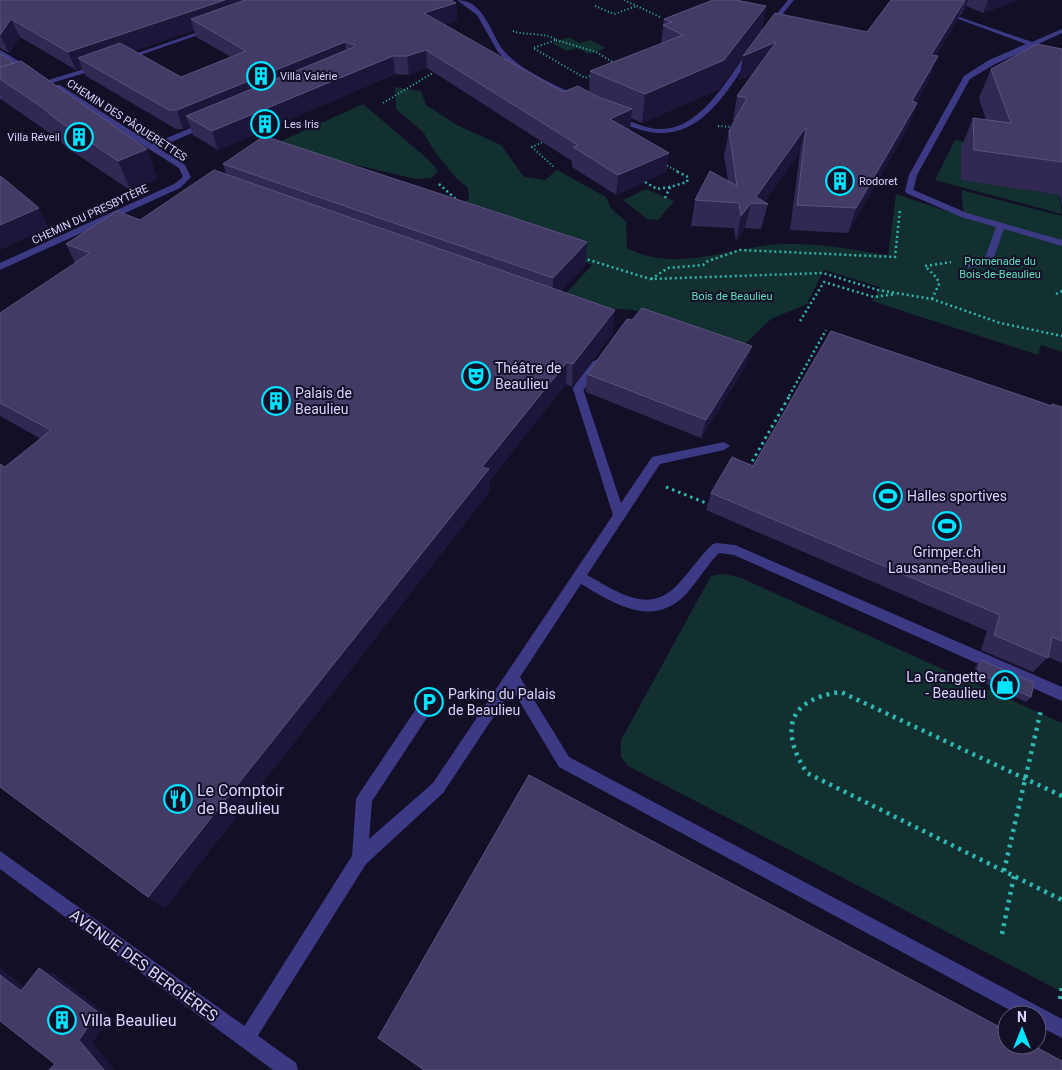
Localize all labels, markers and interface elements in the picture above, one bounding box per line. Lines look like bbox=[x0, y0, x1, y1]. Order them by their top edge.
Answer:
building icon: Villa Valérie bbox=[246, 61, 276, 91]
place label: Villa Valérie bbox=[280, 70, 337, 83]
street label: CHEMIN DES PÂQUERETTES bbox=[64, 77, 190, 164]
building icon: Les Iris bbox=[250, 109, 280, 139]
place label: Les Iris bbox=[284, 118, 320, 131]
building icon: Villa Réveil bbox=[64, 122, 94, 152]
place label: Villa Réveil bbox=[7, 131, 60, 144]
building icon: Rodoret bbox=[825, 166, 855, 196]
place label: Rodoret bbox=[859, 175, 898, 188]
street label: CHEMIN DU PRESBYTÈRE bbox=[30, 182, 151, 247]
park label: Promenade du Bois-de-Beaulieu bbox=[959, 255, 1041, 281]
park label: Bois de Beaulieu bbox=[692, 290, 772, 303]
place label: Théâtre de Beaulieu bbox=[495, 360, 562, 392]
theatre icon: Théâtre de Beaulieu bbox=[461, 361, 491, 391]
place label: Palais de Beaulieu bbox=[295, 385, 352, 417]
building icon: Palais de Beaulieu bbox=[261, 386, 291, 416]
sports icon: Halles sportives bbox=[873, 481, 903, 511]
place label: Halles sportives bbox=[907, 488, 1007, 504]
sports icon: Grimper.ch Lausanne-Beaulieu bbox=[932, 511, 962, 541]
place label: Grimper.ch Lausanne-Beaulieu bbox=[888, 544, 1006, 576]
place label: La Grangette - Beaulieu bbox=[906, 669, 986, 701]
shop icon: La Grangette - Beaulieu bbox=[990, 670, 1020, 700]
place label: Parking du Palais de Beaulieu bbox=[448, 686, 556, 718]
parking icon: Parking du Palais de Beaulieu bbox=[414, 687, 444, 717]
place label: Le Comptoir de Beaulieu bbox=[197, 781, 285, 818]
restaurant icon: Le Comptoir de Beaulieu bbox=[163, 784, 193, 814]
street label: AVENUE DES BERGIÈRES bbox=[66, 905, 222, 1026]
building icon: Villa Beaulieu bbox=[47, 1005, 77, 1035]
north arrow bbox=[997, 1005, 1047, 1055]
text: N bbox=[1017, 1009, 1027, 1025]
place label: Villa Beaulieu bbox=[81, 1011, 177, 1030]

